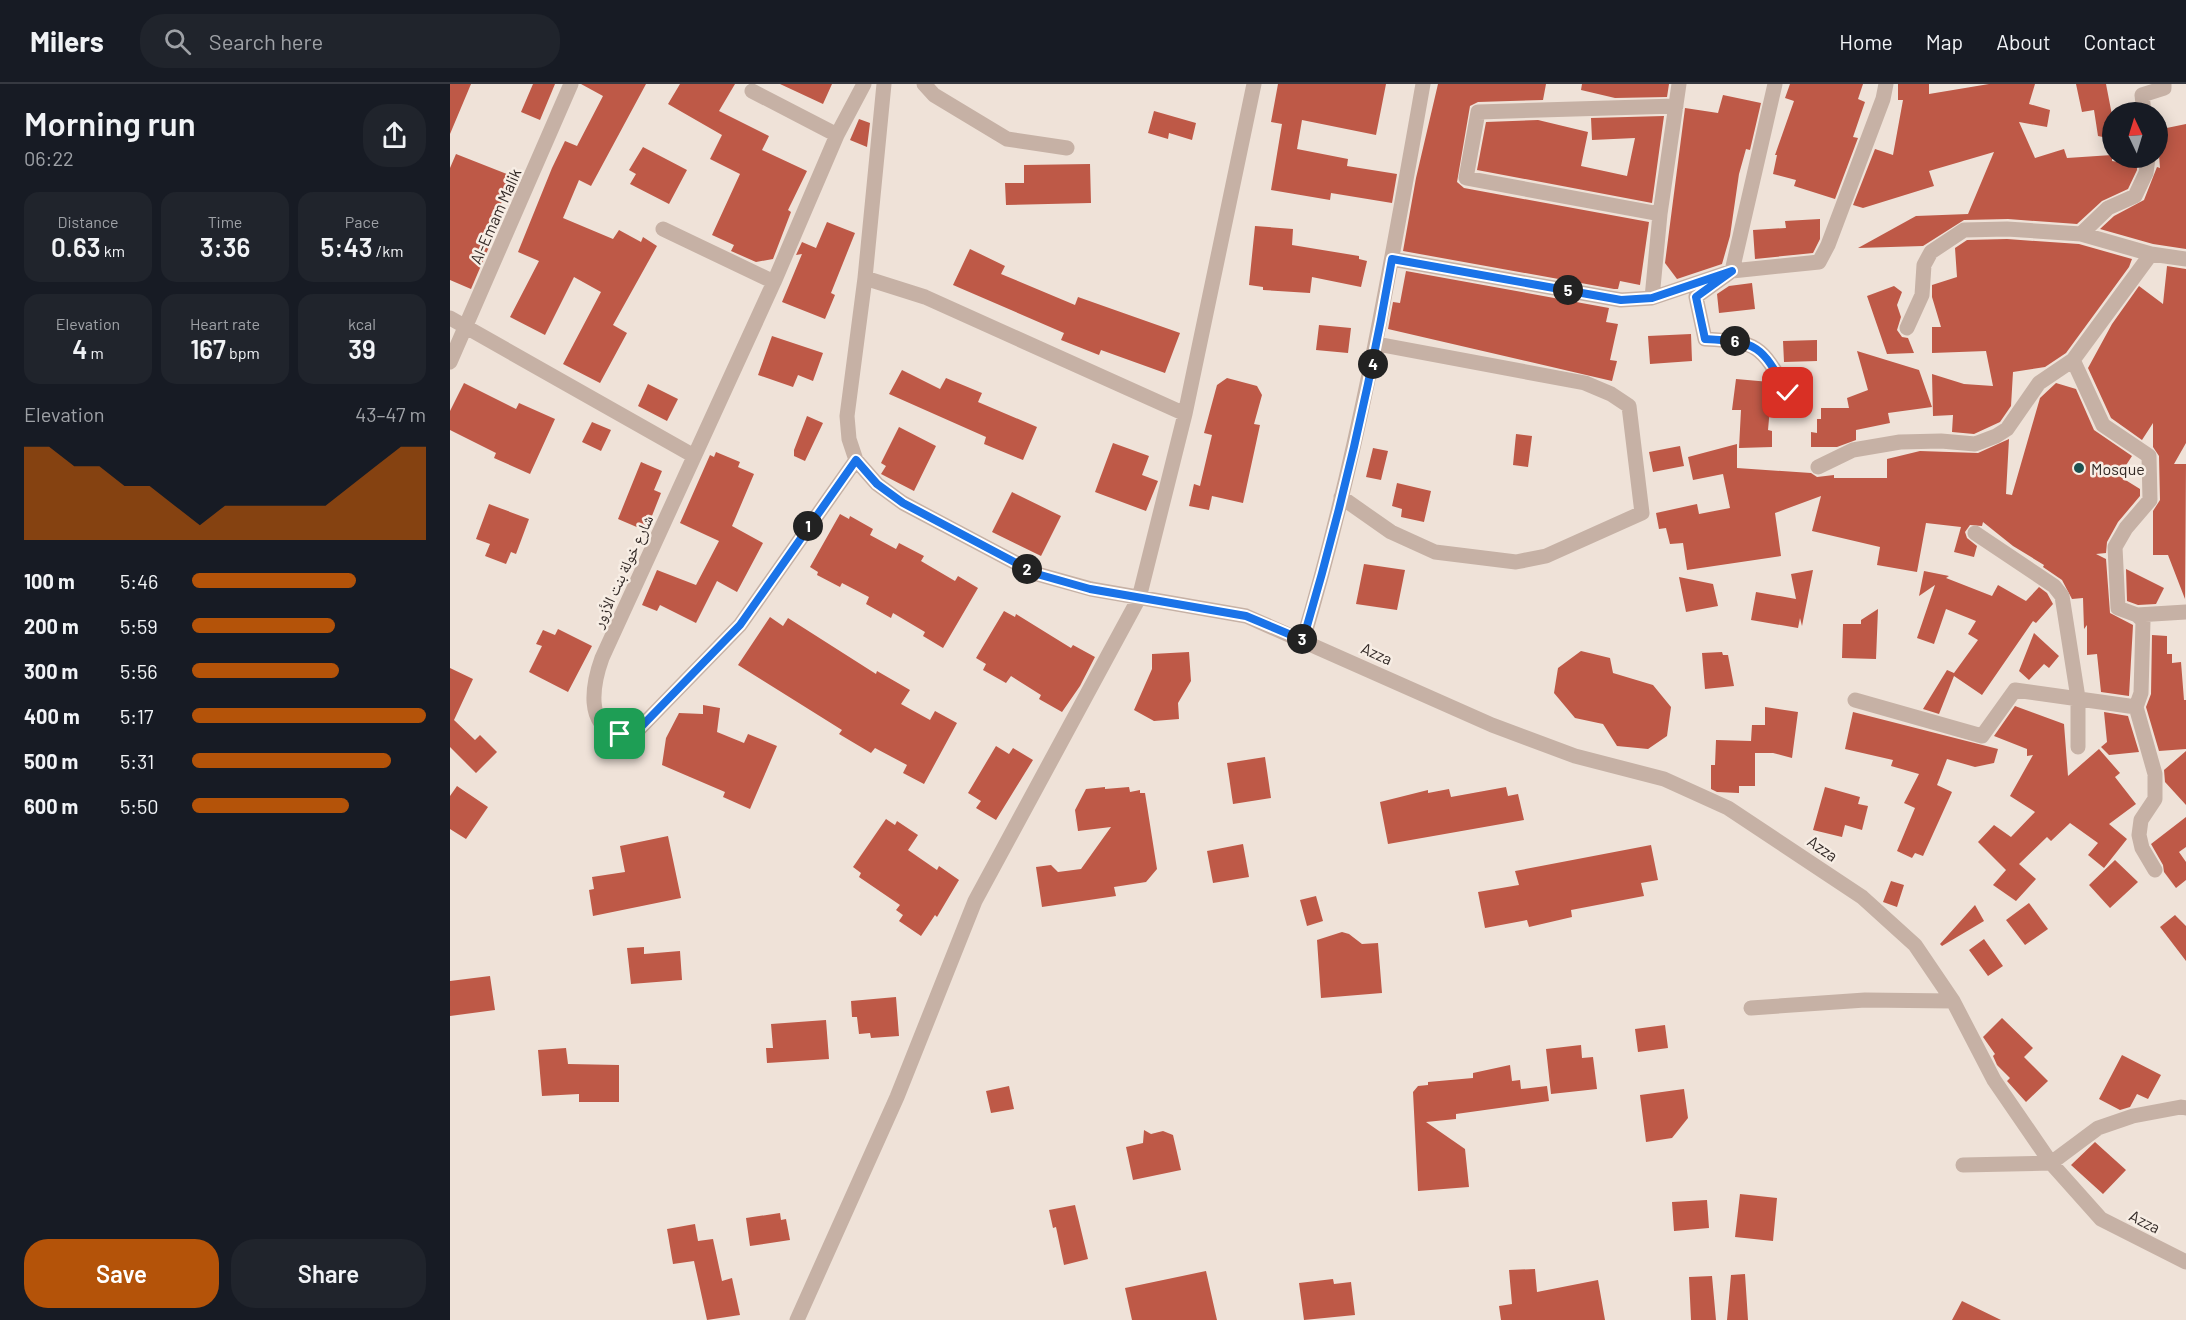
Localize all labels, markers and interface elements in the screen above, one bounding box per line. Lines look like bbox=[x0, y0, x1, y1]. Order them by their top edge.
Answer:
search box bbox=[140, 14, 560, 68]
text: Milers bbox=[30, 24, 104, 58]
icon: search bbox=[161, 25, 194, 58]
text: Search here bbox=[209, 28, 323, 54]
text: Home bbox=[1839, 29, 1893, 54]
text: Map bbox=[1926, 29, 1963, 54]
text: About bbox=[1996, 29, 2051, 54]
text: Contact bbox=[2084, 29, 2156, 54]
north arrow bbox=[2102, 102, 2168, 168]
map controls bbox=[2102, 102, 2168, 168]
text: Morning run bbox=[24, 103, 196, 143]
button: share bbox=[363, 104, 426, 167]
text: 06:22 bbox=[24, 146, 74, 170]
street label: Al-Emam Malik bbox=[465, 165, 525, 267]
text: Distance bbox=[58, 212, 118, 231]
text: Time bbox=[208, 212, 242, 231]
text: Pace bbox=[345, 212, 379, 231]
text: 0.63 bbox=[51, 231, 100, 262]
text: 3:36 bbox=[200, 231, 250, 262]
text: 5:43 bbox=[321, 231, 373, 262]
text: km bbox=[100, 241, 125, 260]
text: /km bbox=[373, 241, 403, 260]
pin: 5 bbox=[1553, 275, 1583, 305]
text: 5 bbox=[1564, 280, 1572, 299]
text: Elevation bbox=[56, 314, 120, 333]
text: Heart rate bbox=[190, 314, 260, 333]
text: kcal bbox=[348, 314, 376, 333]
pin: 6 bbox=[1720, 326, 1750, 356]
text: 6 bbox=[1731, 331, 1739, 350]
text: 4 bbox=[72, 333, 87, 364]
text: 167 bbox=[190, 333, 226, 364]
text: 39 bbox=[348, 333, 376, 364]
text: m bbox=[87, 343, 104, 362]
text: bpm bbox=[226, 343, 260, 362]
pin: 4 bbox=[1358, 349, 1388, 379]
text: 4 bbox=[1368, 354, 1378, 373]
pin bbox=[1762, 367, 1813, 418]
icon: check bbox=[1771, 376, 1804, 409]
text: Elevation bbox=[24, 402, 105, 426]
text: 43–47 m bbox=[355, 402, 426, 426]
place label: Mosque bbox=[2091, 459, 2145, 478]
marker: Mosque bbox=[2072, 461, 2086, 475]
pin: 1 bbox=[793, 511, 823, 541]
street label: شارع خولة بنت الأزور bbox=[587, 512, 658, 632]
text: 1 bbox=[805, 516, 811, 535]
pin: 2 bbox=[1012, 554, 1042, 584]
text: 2 bbox=[1023, 559, 1031, 578]
text: 100 m bbox=[24, 569, 75, 593]
text: 5:46 bbox=[120, 569, 158, 593]
text: 200 m bbox=[24, 614, 79, 638]
text: 5:59 bbox=[120, 614, 158, 638]
pin: 3 bbox=[1287, 624, 1317, 654]
text: 3 bbox=[1298, 629, 1306, 648]
street label: Azza bbox=[1358, 638, 1396, 668]
text: 300 m bbox=[24, 659, 78, 683]
text: 5:56 bbox=[120, 659, 158, 683]
text: 400 m bbox=[24, 704, 80, 728]
text: 5:17 bbox=[120, 704, 154, 728]
pin bbox=[594, 708, 645, 759]
icon: arrive bbox=[603, 717, 636, 750]
text: 500 m bbox=[24, 749, 78, 773]
text: 5:31 bbox=[120, 749, 154, 773]
text: 600 m bbox=[24, 794, 78, 818]
text: 5:50 bbox=[120, 794, 159, 818]
street label: Azza bbox=[1804, 831, 1842, 865]
street label: Azza bbox=[2126, 1205, 2164, 1237]
button: Save bbox=[24, 1239, 219, 1308]
button: Share bbox=[231, 1239, 426, 1308]

